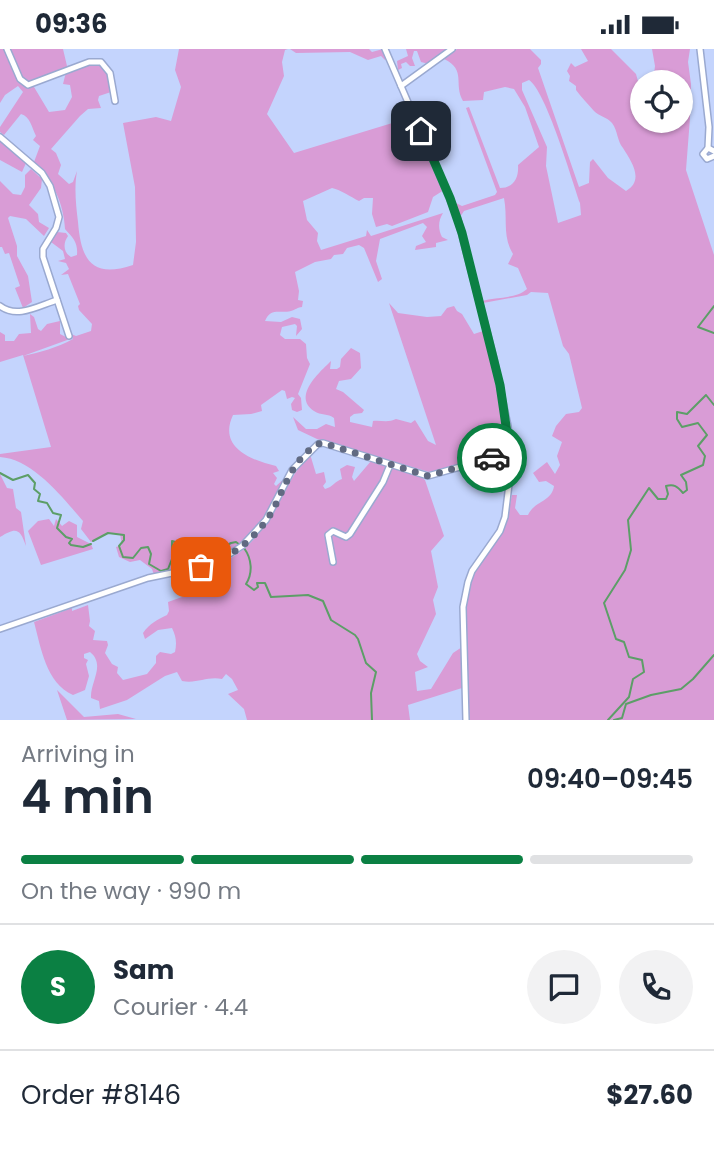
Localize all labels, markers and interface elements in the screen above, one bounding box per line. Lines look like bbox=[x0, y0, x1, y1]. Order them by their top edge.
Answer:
text: 09:36 bbox=[35, 6, 108, 42]
map controls bbox=[630, 70, 693, 133]
button: locate bbox=[630, 70, 693, 133]
pin bbox=[391, 101, 451, 161]
icon: home bbox=[402, 112, 440, 150]
courier bbox=[457, 423, 527, 493]
icon: car bbox=[473, 439, 511, 477]
pin bbox=[171, 537, 231, 597]
icon: bag bbox=[182, 548, 220, 586]
text: Arriving in bbox=[21, 738, 135, 770]
text: 09:40–09:45 bbox=[527, 761, 693, 797]
text: 4 min bbox=[21, 765, 154, 829]
text: On the way · 990 m bbox=[21, 875, 241, 907]
button: chat bbox=[527, 950, 601, 1024]
button: phone bbox=[619, 950, 693, 1024]
text: Sam bbox=[113, 952, 174, 988]
text: S bbox=[50, 969, 66, 1005]
text: Courier · 4.4 bbox=[113, 991, 248, 1023]
text: Order #8146 bbox=[21, 1077, 181, 1113]
text: $27.60 bbox=[606, 1077, 693, 1113]

